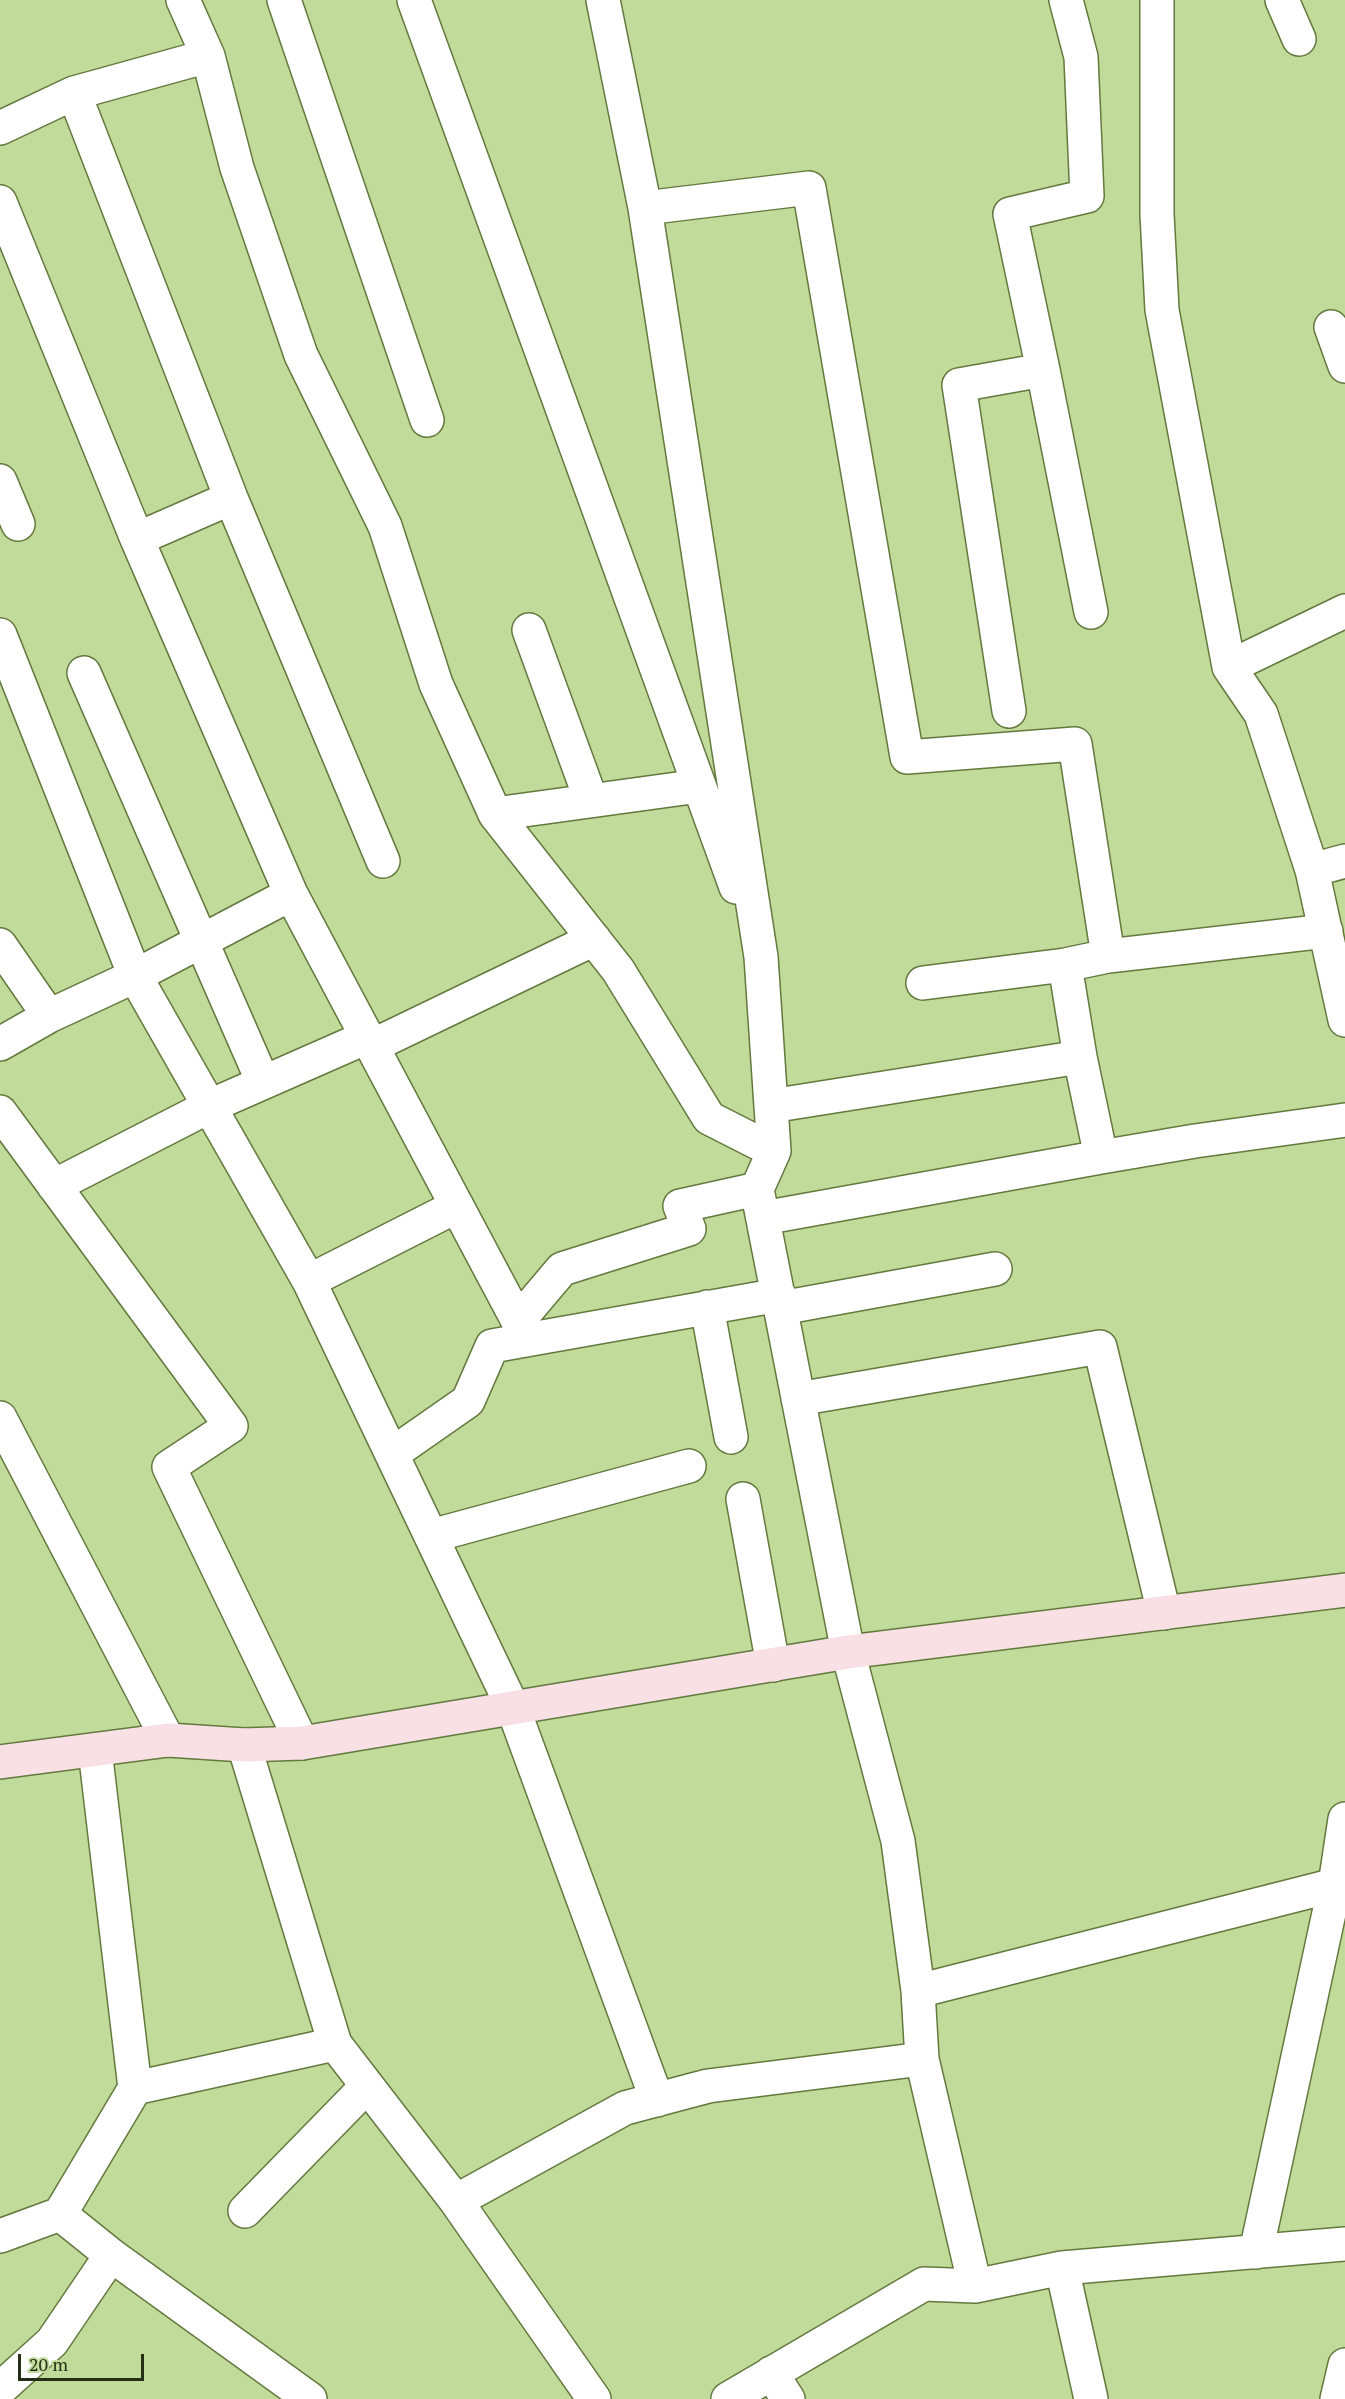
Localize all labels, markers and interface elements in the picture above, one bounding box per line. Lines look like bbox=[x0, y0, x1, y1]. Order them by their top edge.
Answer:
scale bar bbox=[21, 2342, 147, 2380]
text: 20 m bbox=[29, 2352, 68, 2376]

